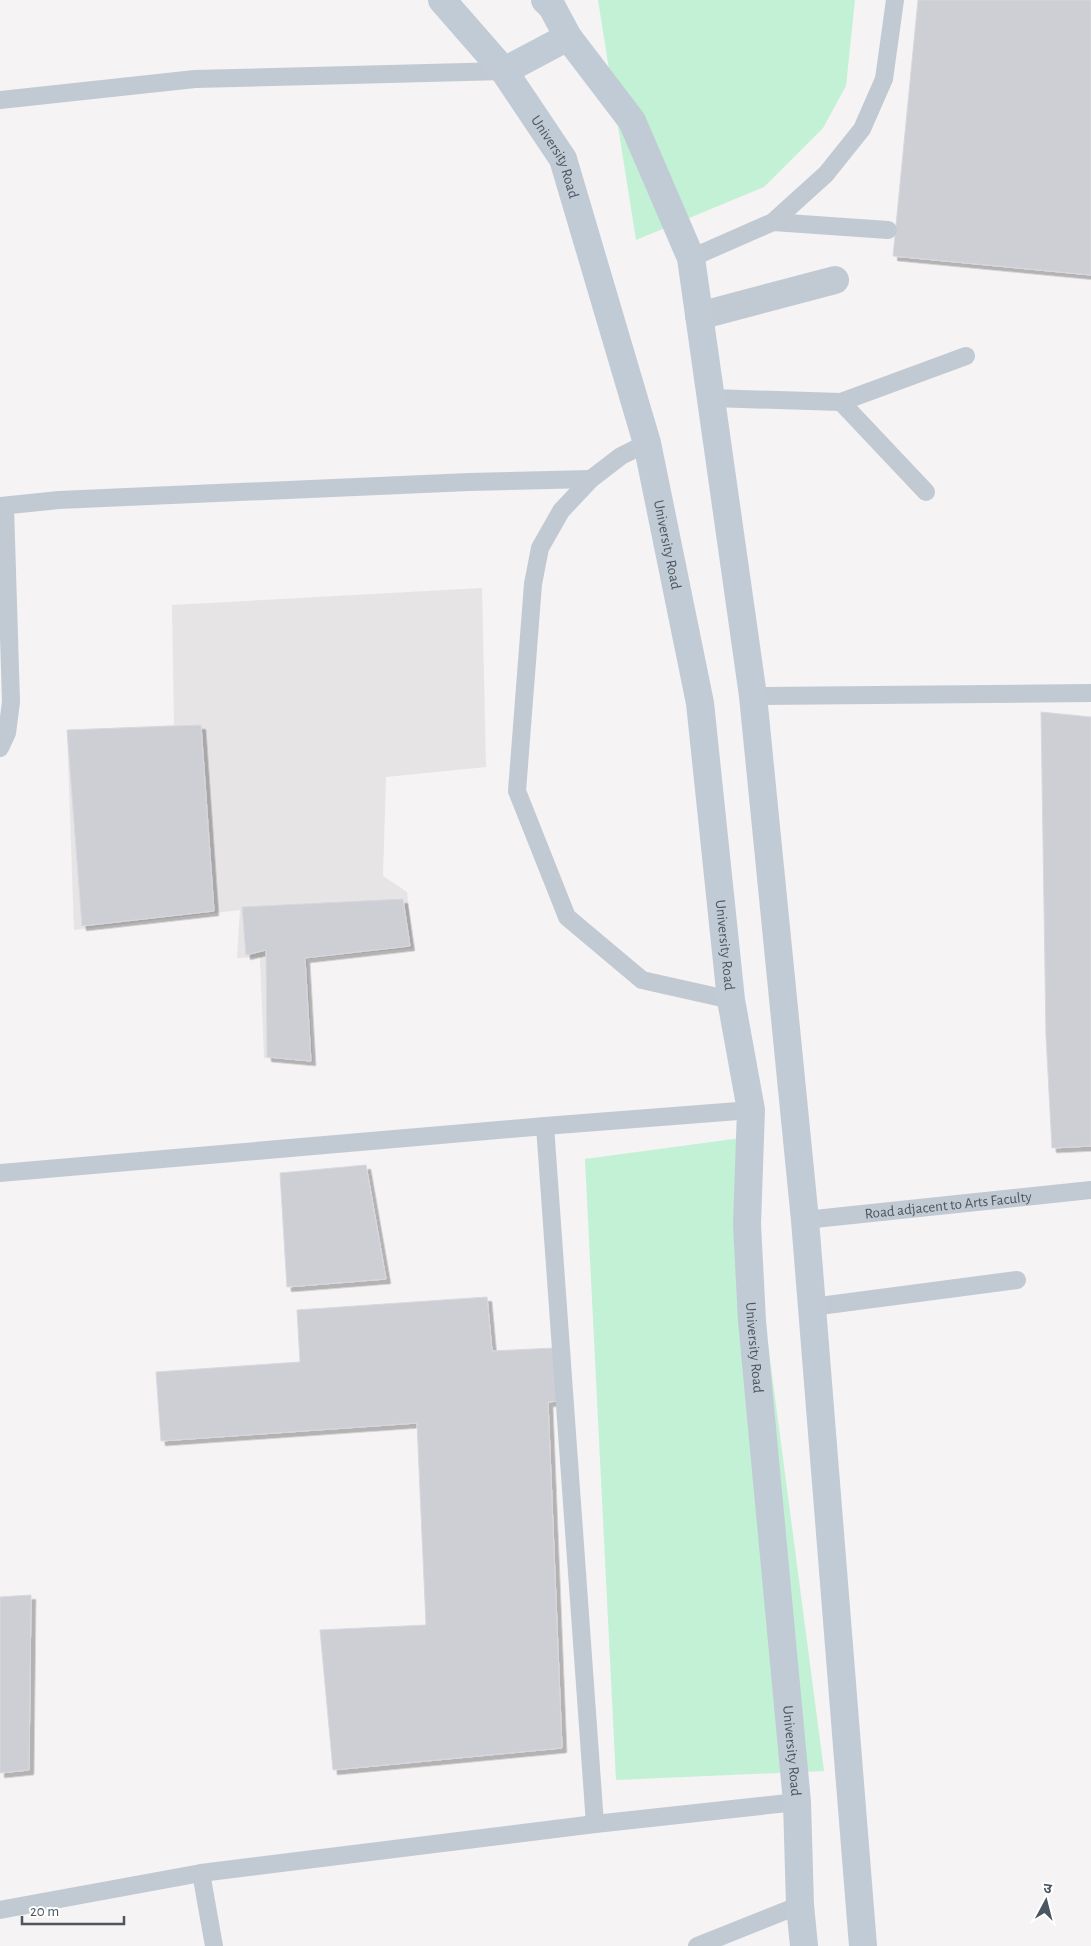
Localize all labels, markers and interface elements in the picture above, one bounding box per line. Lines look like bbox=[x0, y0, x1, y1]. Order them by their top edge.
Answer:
street label: University Road bbox=[528, 113, 581, 200]
street label: University Road bbox=[651, 498, 684, 591]
street label: University Road bbox=[713, 899, 737, 991]
street label: Road adjacent to Arts Faculty bbox=[864, 1189, 1033, 1222]
street label: University Road bbox=[743, 1302, 766, 1394]
street label: University Road bbox=[780, 1705, 803, 1797]
north arrow bbox=[1021, 1876, 1071, 1926]
text: उ bbox=[1043, 1882, 1053, 1897]
scale bar bbox=[22, 1894, 125, 1926]
text: 20 m bbox=[30, 1904, 59, 1919]

